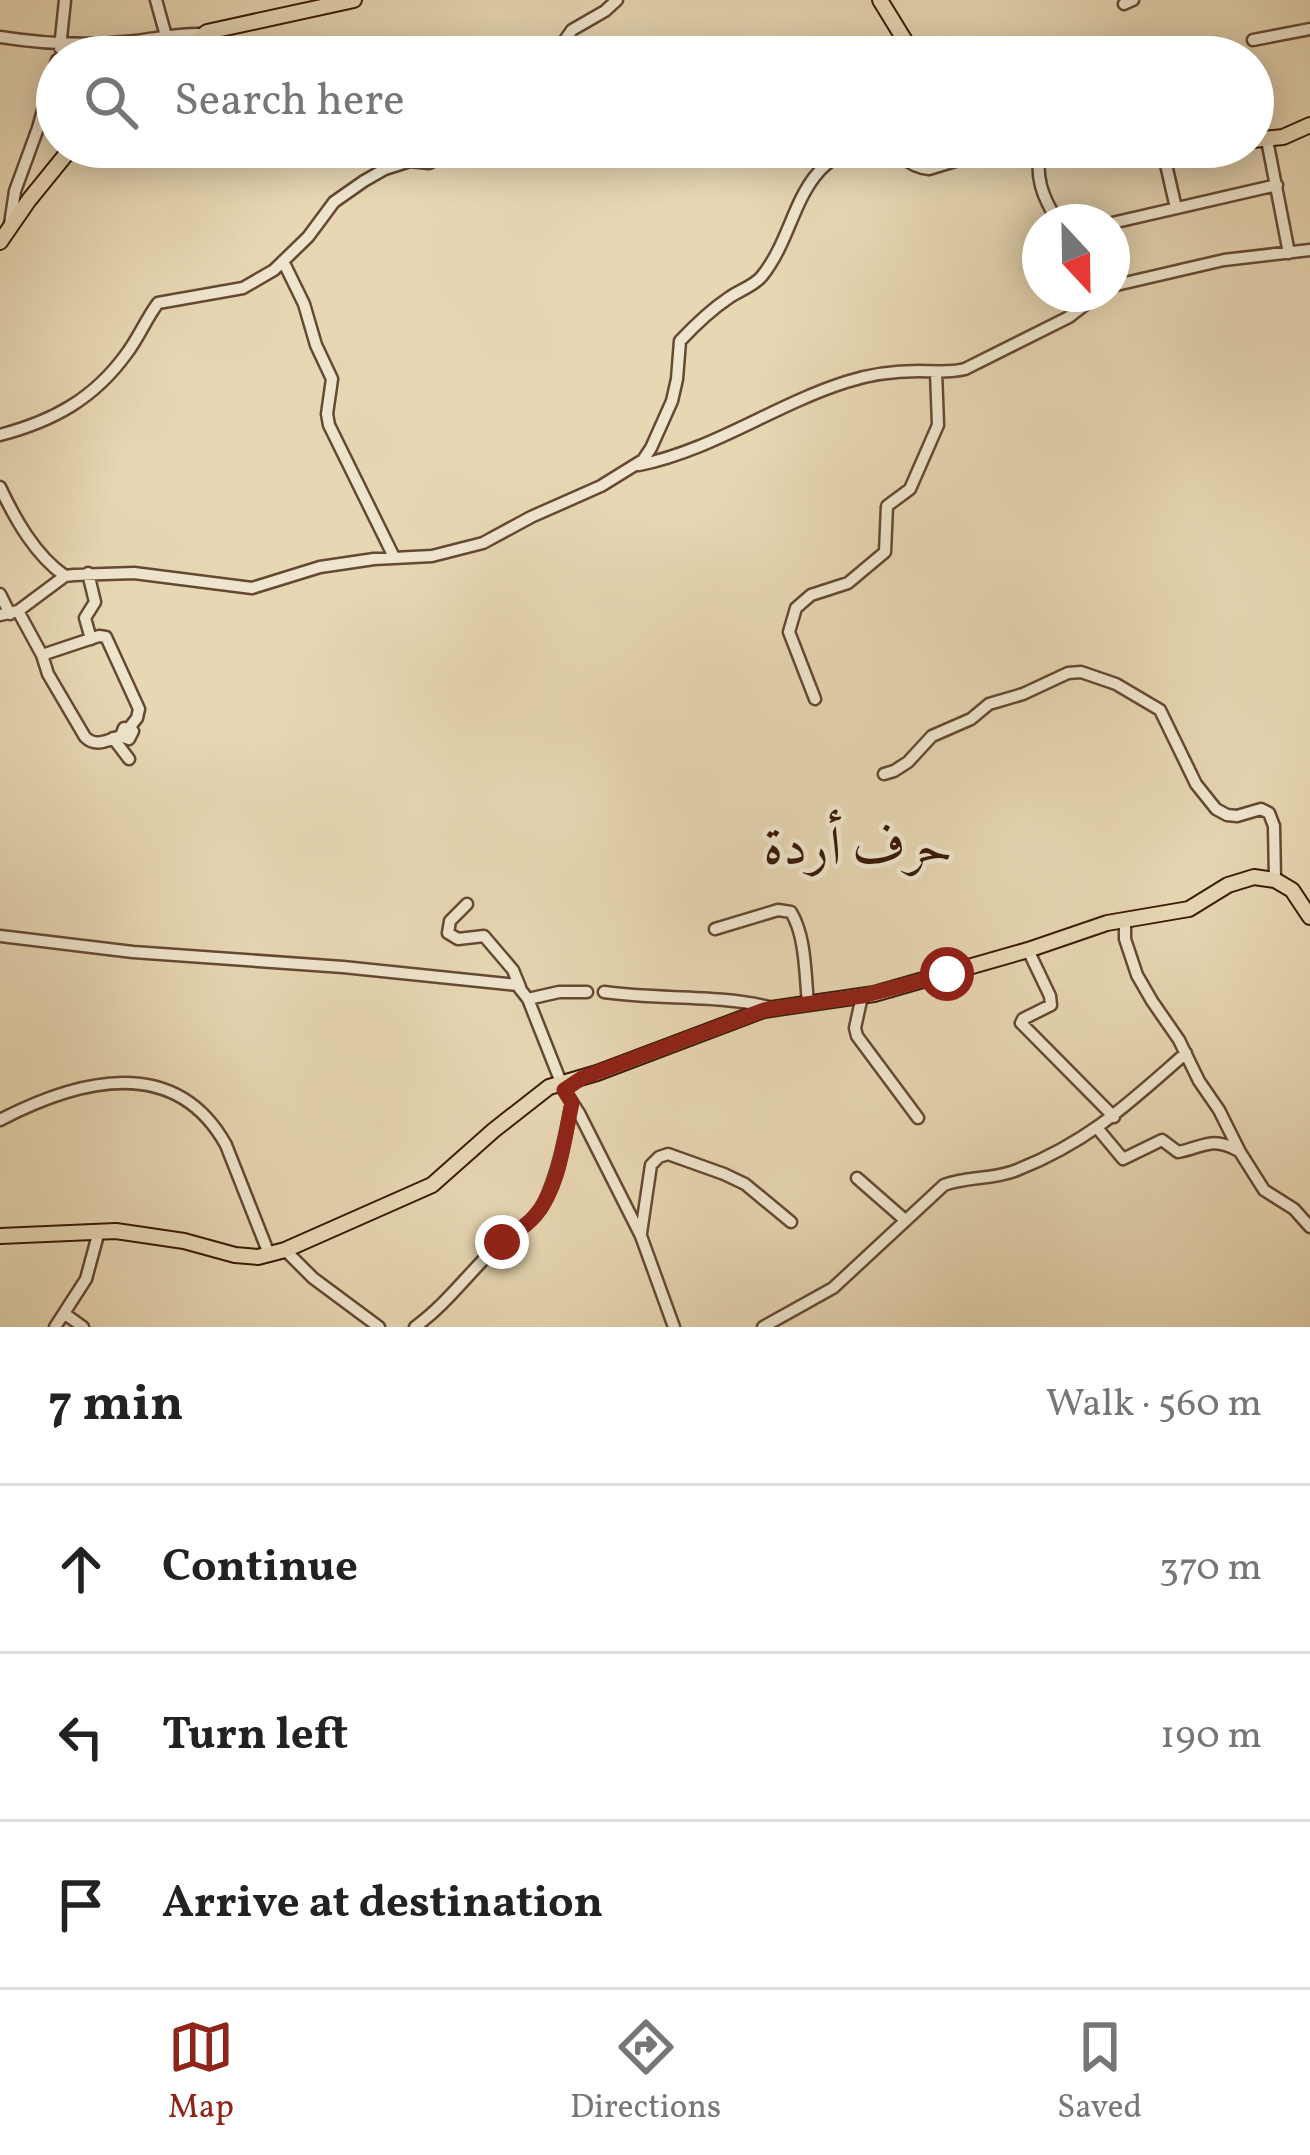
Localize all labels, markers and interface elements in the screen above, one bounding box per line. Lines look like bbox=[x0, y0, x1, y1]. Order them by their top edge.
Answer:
search box bbox=[36, 36, 1274, 168]
icon: search bbox=[78, 69, 144, 135]
text: Search here bbox=[174, 71, 405, 134]
north arrow bbox=[1022, 204, 1130, 312]
district label: حرف أردة bbox=[763, 809, 953, 888]
route start bbox=[920, 947, 974, 1001]
route end bbox=[475, 1215, 529, 1269]
text: 7 min bbox=[48, 1370, 184, 1441]
text: Walk · 560 m bbox=[1046, 1378, 1262, 1432]
icon: ahead bbox=[48, 1536, 114, 1602]
text: Continue bbox=[162, 1537, 358, 1600]
text: 370 m bbox=[1159, 1542, 1262, 1596]
icon: left bbox=[48, 1704, 114, 1770]
text: Turn left bbox=[162, 1705, 348, 1768]
text: 190 m bbox=[1160, 1710, 1262, 1764]
icon: arrive bbox=[48, 1872, 114, 1938]
text: Arrive at destination bbox=[162, 1873, 603, 1936]
tab: Map bbox=[168, 2014, 234, 2132]
tab: Directions bbox=[570, 2014, 721, 2132]
tab: Saved bbox=[1057, 2014, 1142, 2132]

